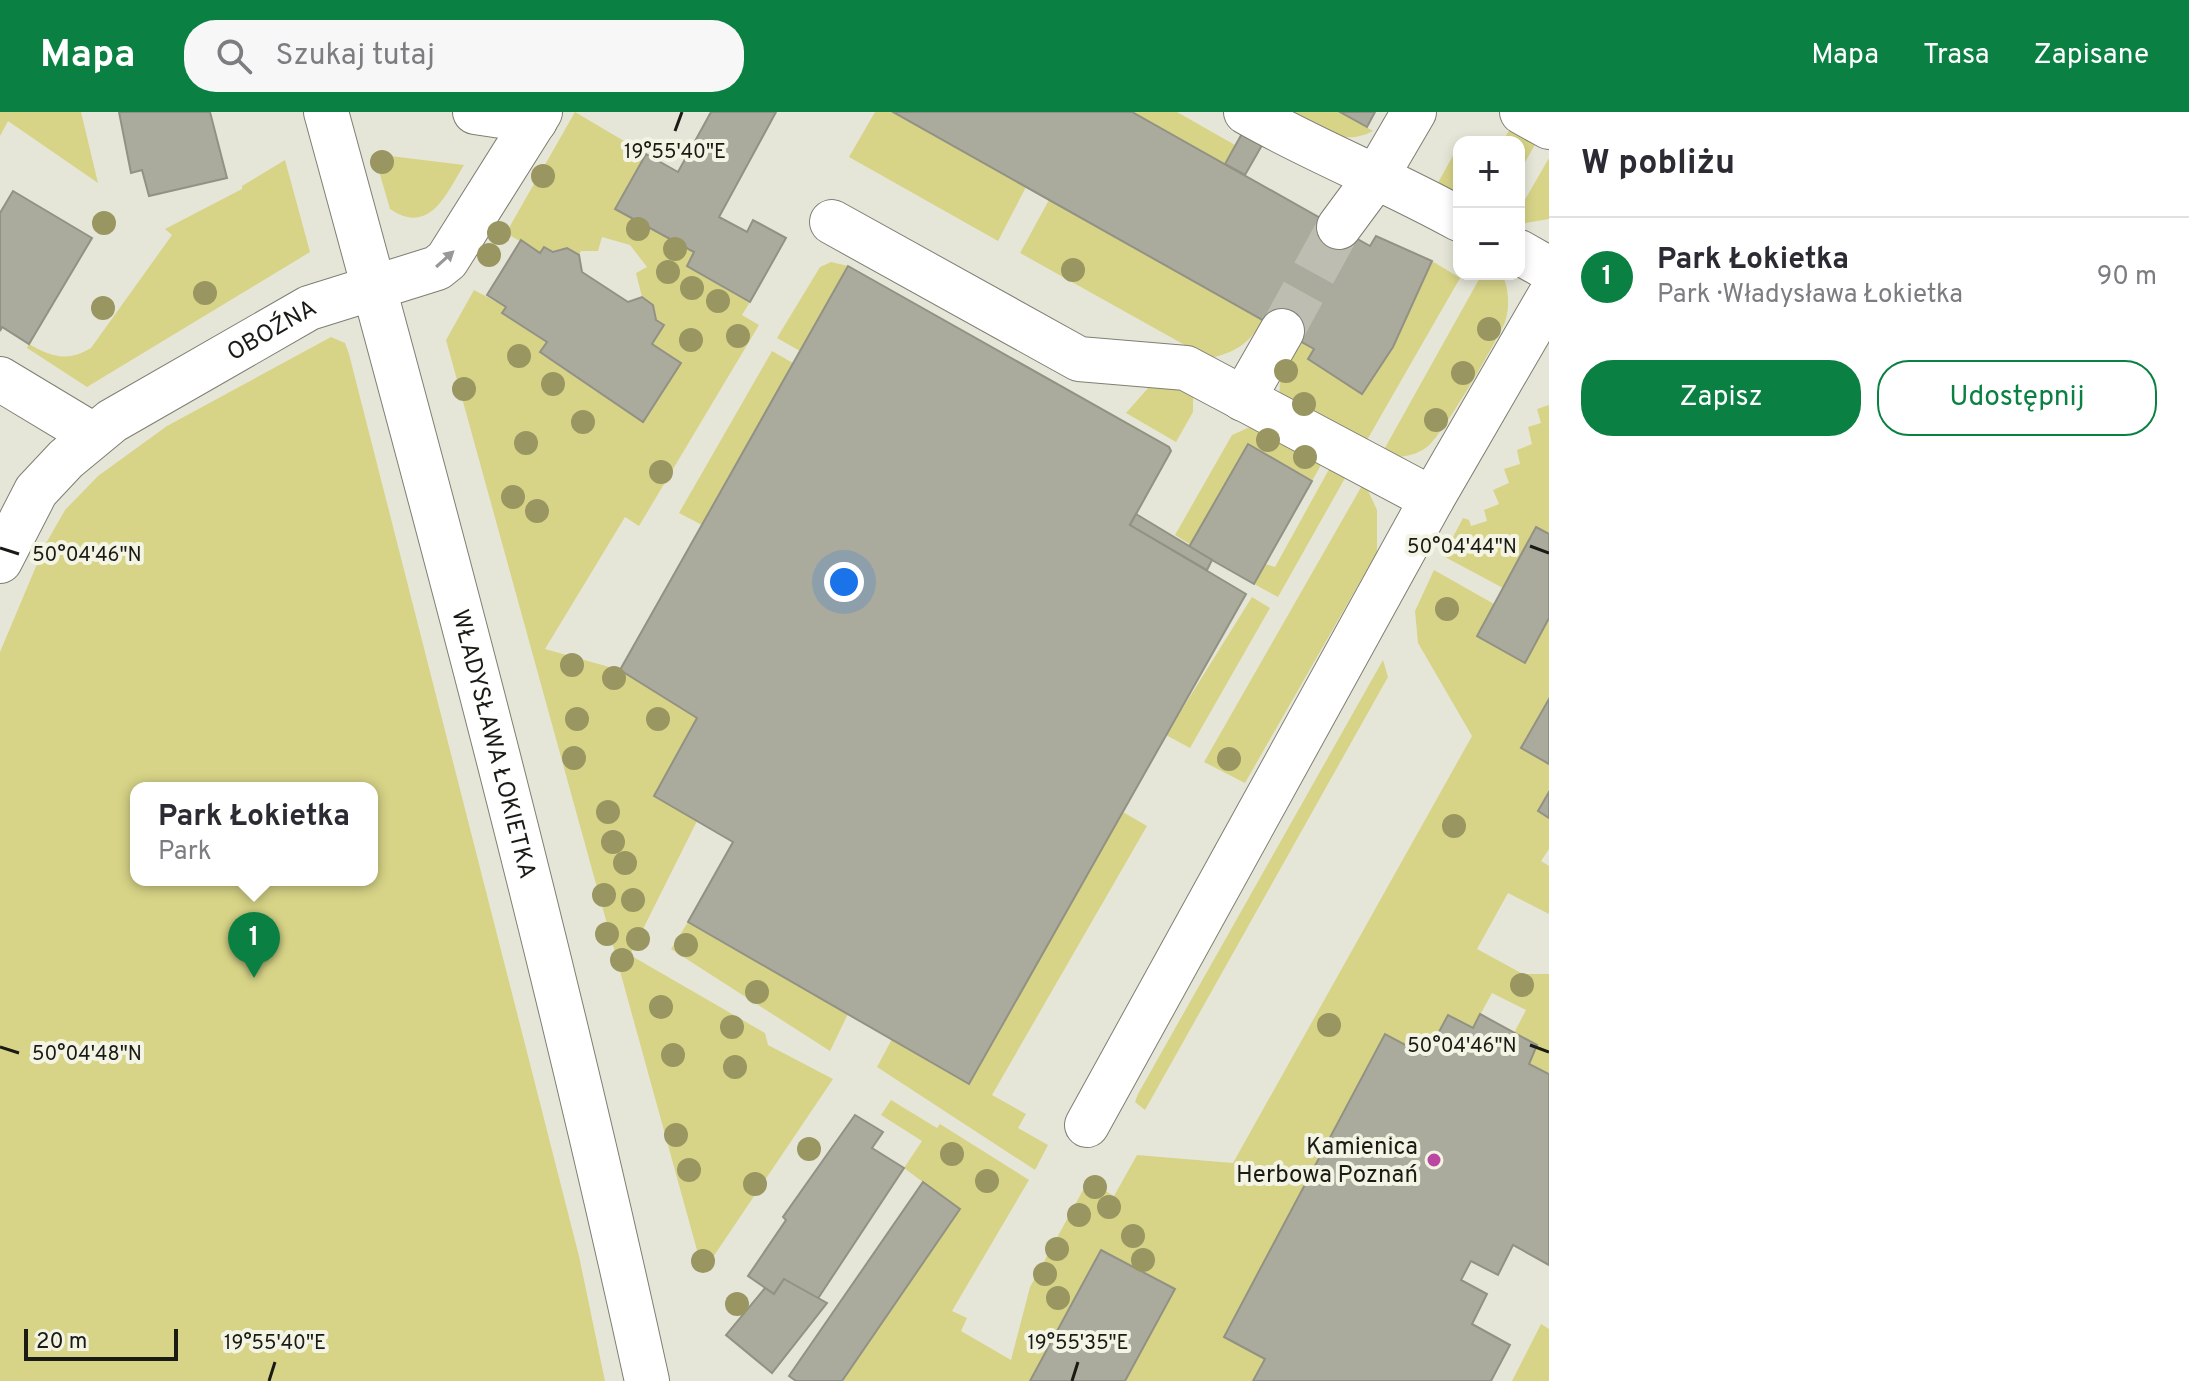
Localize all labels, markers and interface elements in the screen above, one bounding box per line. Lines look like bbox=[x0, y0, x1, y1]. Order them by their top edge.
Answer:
search box bbox=[184, 20, 744, 92]
text: Mapa bbox=[40, 32, 136, 81]
icon: search bbox=[212, 34, 256, 78]
text: Szukaj tutaj bbox=[276, 38, 435, 75]
text: Mapa bbox=[1811, 38, 1879, 74]
text: Trasa bbox=[1923, 38, 1990, 74]
text: Zapisane bbox=[2034, 38, 2149, 74]
map controls bbox=[1453, 136, 1525, 280]
button: + bbox=[1453, 136, 1525, 208]
text: 19°55'40"E bbox=[624, 140, 726, 166]
text: W pobliżu bbox=[1581, 143, 1735, 186]
button: − bbox=[1453, 208, 1525, 280]
text: Park Łokietka bbox=[1657, 242, 1849, 279]
one-way arrow bbox=[435, 250, 455, 268]
text: 1 bbox=[1602, 261, 1612, 294]
text: 90 m bbox=[2097, 261, 2157, 294]
text: Park · Władysława Łokietka bbox=[1657, 279, 1963, 312]
street label: OBOŹNA bbox=[222, 294, 323, 369]
button: Zapisz bbox=[1581, 360, 1861, 436]
button: Udostępnij bbox=[1877, 360, 2157, 436]
text: 50°04'44"N bbox=[1407, 535, 1517, 561]
text: 50°04'46"N bbox=[32, 543, 142, 569]
your location bbox=[824, 562, 864, 602]
street label: WŁADYSŁAWA ŁOKIETKA bbox=[443, 606, 541, 882]
popup bbox=[130, 782, 378, 886]
text: Park Łokietka bbox=[158, 799, 350, 836]
text: Park bbox=[158, 836, 212, 869]
pin: 1 bbox=[228, 912, 280, 978]
text: 50°04'46"N bbox=[1407, 1034, 1517, 1060]
text: 50°04'48"N bbox=[32, 1042, 142, 1068]
place label: Kamienica Herbowa Poznań bbox=[1236, 1133, 1418, 1191]
marker: Kamienica Herbowa Poznań bbox=[1425, 1151, 1443, 1169]
scale bar bbox=[24, 1325, 178, 1361]
text: 20 m bbox=[36, 1329, 87, 1356]
text: 19°55'40"E bbox=[224, 1331, 326, 1357]
text: 19°55'35"E bbox=[1027, 1331, 1129, 1357]

